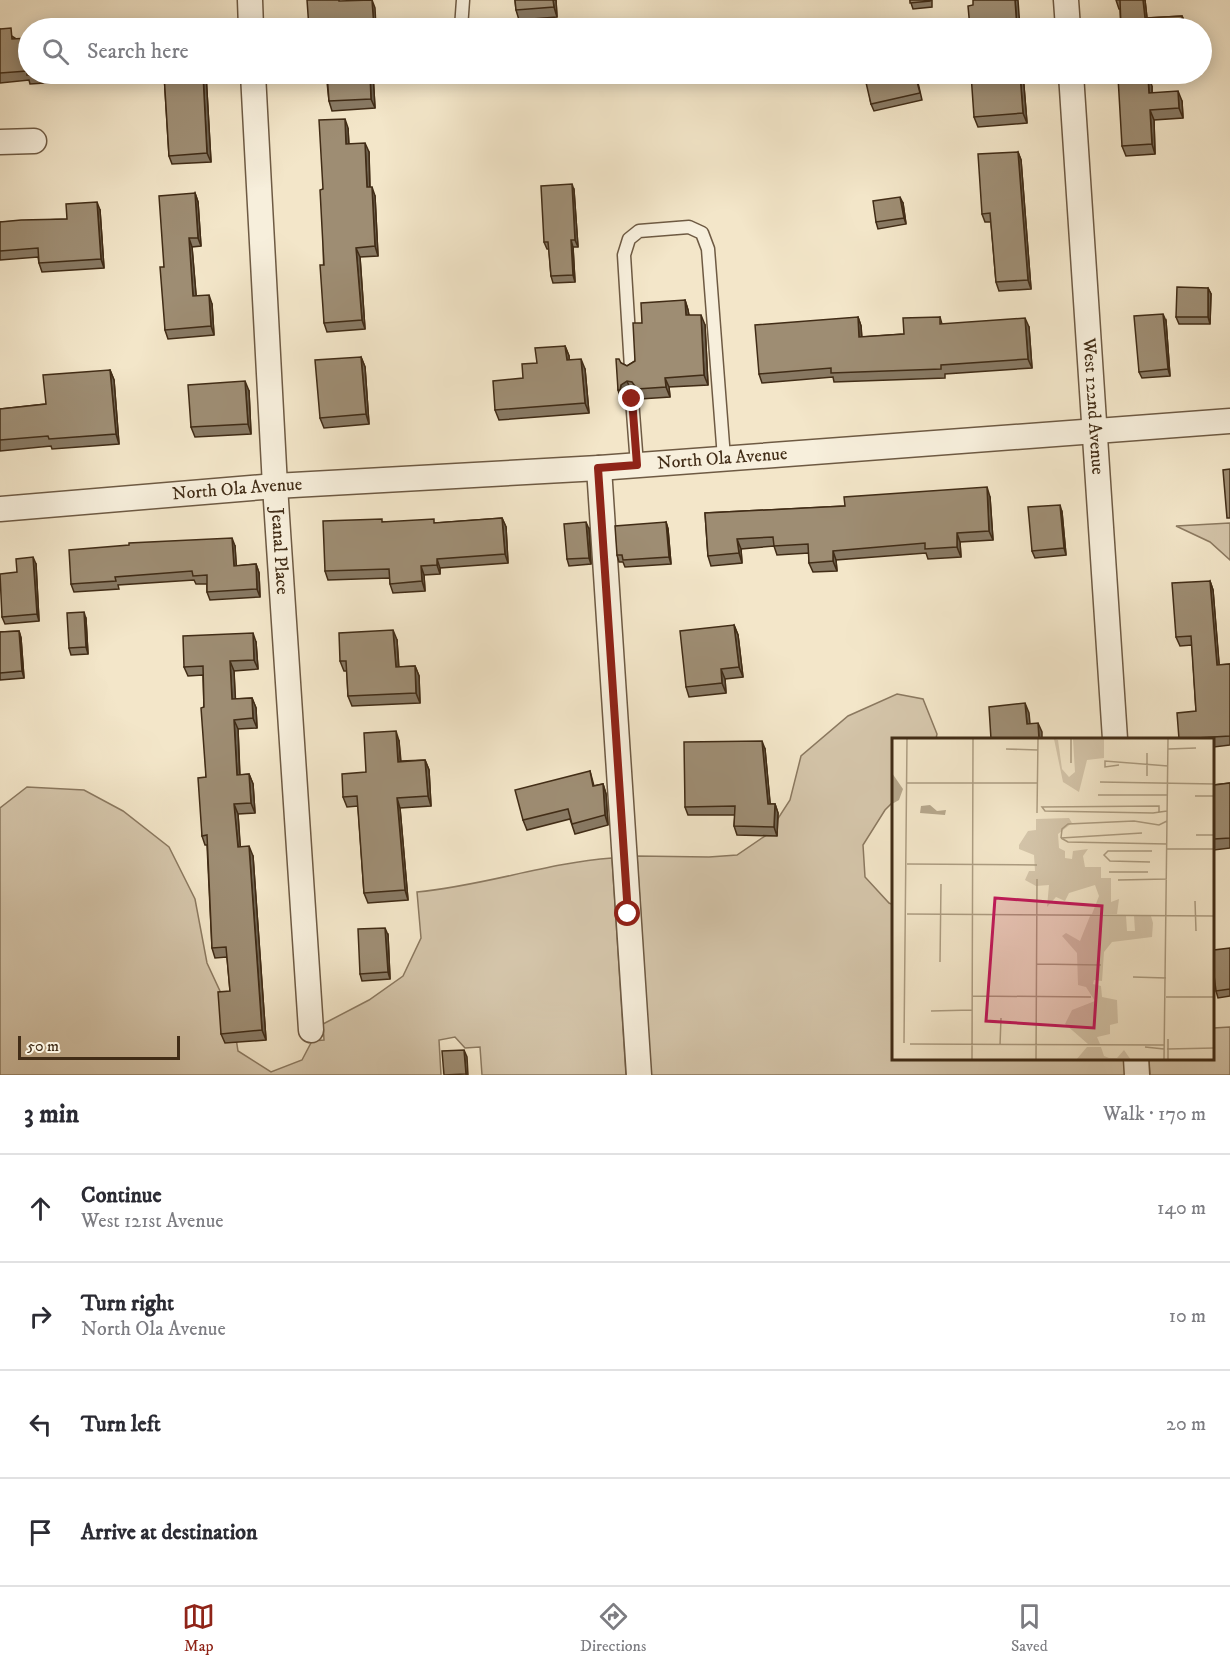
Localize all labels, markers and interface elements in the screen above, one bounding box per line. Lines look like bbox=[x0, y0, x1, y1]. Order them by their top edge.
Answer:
search box bbox=[18, 18, 1212, 84]
icon: search bbox=[39, 35, 72, 68]
text: Search here bbox=[87, 38, 189, 65]
street label: West 122nd Avenue bbox=[1077, 336, 1108, 475]
route end bbox=[618, 385, 644, 411]
street label: North Ola Avenue bbox=[656, 443, 788, 475]
street label: North Ola Avenue bbox=[171, 474, 303, 506]
street label: Jeanal Place bbox=[265, 505, 293, 595]
inset map bbox=[892, 738, 1215, 1060]
route start bbox=[614, 900, 640, 926]
scale bar bbox=[18, 1033, 180, 1060]
text: 50 m bbox=[27, 1036, 59, 1056]
text: 3 min bbox=[24, 1098, 79, 1131]
text: Walk · 170 m bbox=[1103, 1102, 1206, 1127]
text: Continue bbox=[81, 1182, 162, 1209]
icon: ahead bbox=[24, 1192, 57, 1225]
text: 140 m bbox=[1157, 1196, 1206, 1221]
text: West 121st Avenue bbox=[81, 1209, 224, 1234]
text: Turn right bbox=[81, 1290, 174, 1317]
icon: right bbox=[24, 1300, 57, 1333]
text: 10 m bbox=[1169, 1304, 1206, 1329]
text: North Ola Avenue bbox=[81, 1317, 226, 1342]
icon: left bbox=[24, 1408, 57, 1441]
text: Turn left bbox=[81, 1411, 161, 1438]
text: 20 m bbox=[1166, 1412, 1206, 1437]
icon: arrive bbox=[24, 1516, 57, 1549]
text: Arrive at destination bbox=[81, 1519, 258, 1546]
tab: Map bbox=[182, 1600, 215, 1656]
tab: Directions bbox=[580, 1600, 646, 1656]
tab: Saved bbox=[1011, 1600, 1048, 1656]

